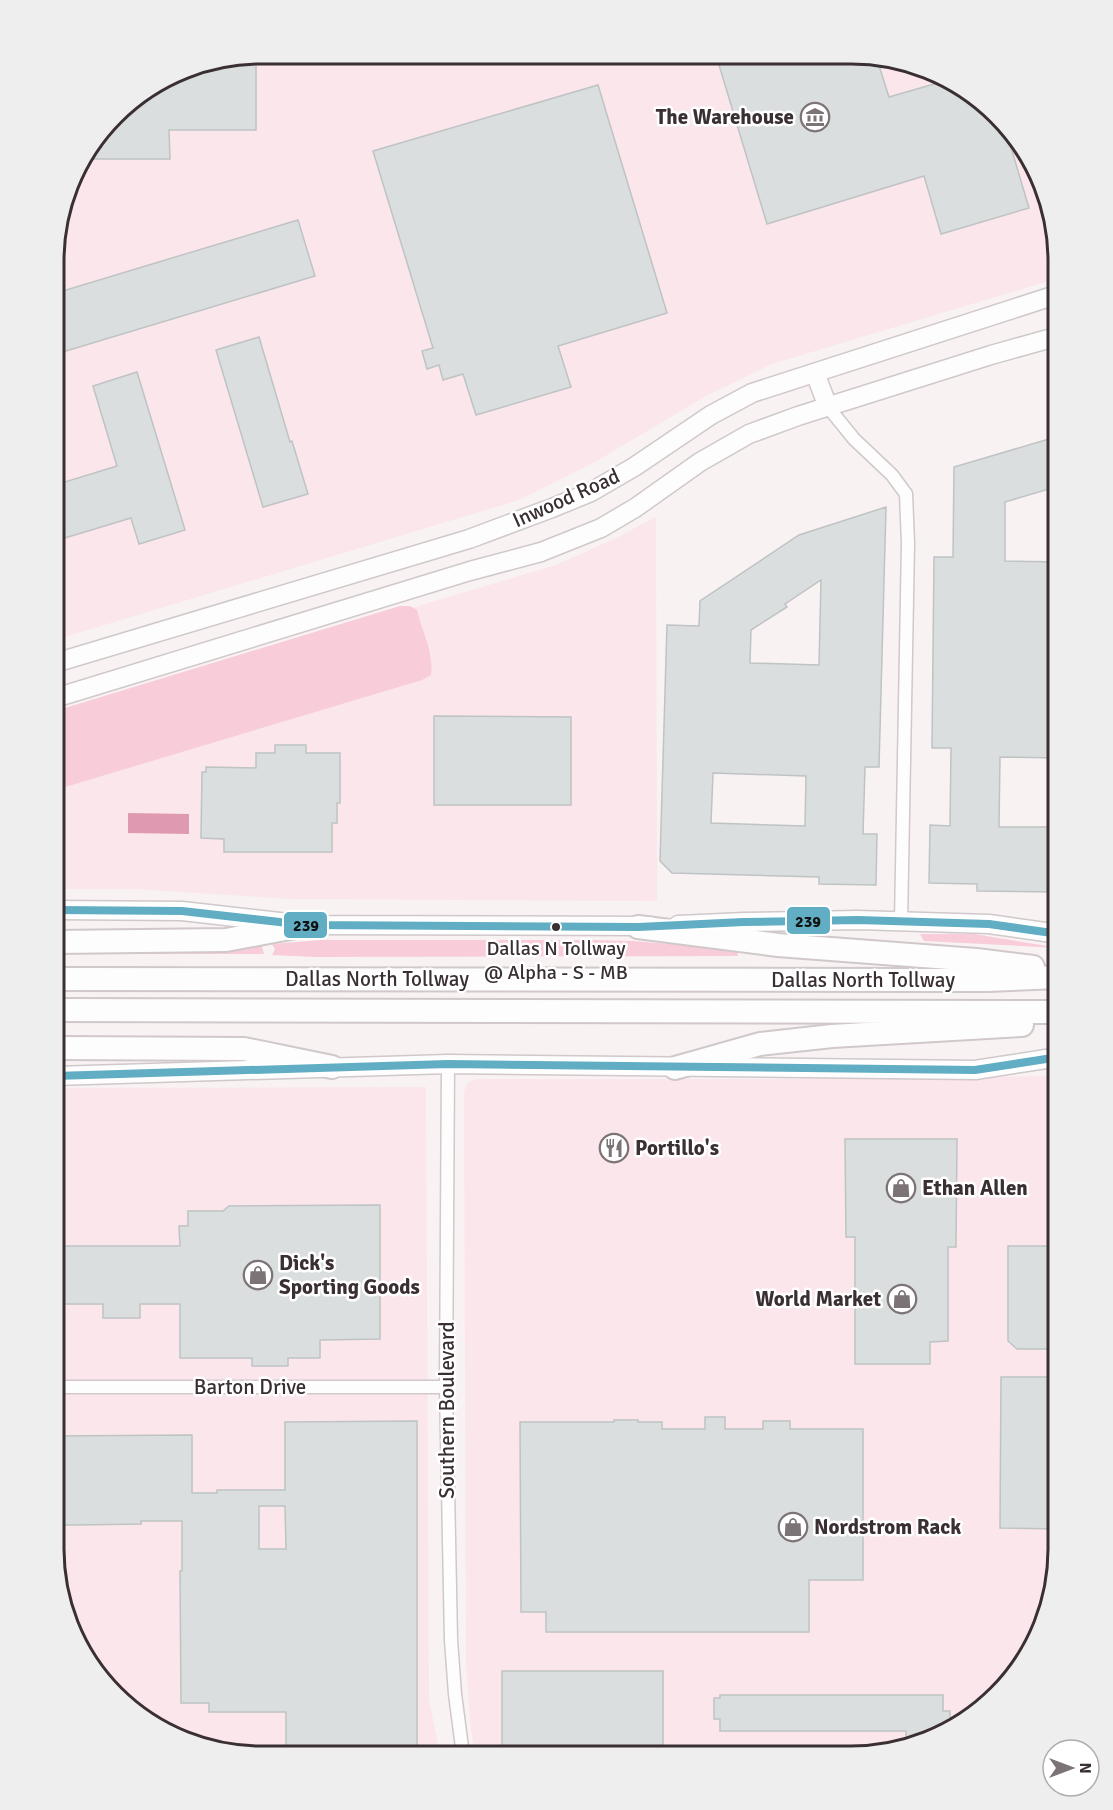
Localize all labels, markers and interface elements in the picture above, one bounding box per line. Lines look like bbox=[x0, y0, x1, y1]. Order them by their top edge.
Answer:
museum icon: The Warehouse bbox=[799, 101, 831, 133]
place label: The Warehouse bbox=[656, 104, 794, 130]
street label: Inwood Road bbox=[508, 463, 624, 533]
line badge: 239 bbox=[786, 906, 831, 935]
line badge: 239 bbox=[283, 911, 328, 939]
text: 239 bbox=[795, 912, 821, 932]
text: 239 bbox=[293, 916, 319, 936]
marker: Dallas N Tollway @ Alpha - S - MB bbox=[550, 921, 562, 933]
place label: Dallas N Tollway @ Alpha - S - MB bbox=[484, 936, 628, 985]
street label: Dallas North Tollway bbox=[285, 966, 469, 992]
street label: Dallas North Tollway bbox=[771, 967, 955, 993]
restaurant icon: Portillo's bbox=[598, 1132, 630, 1164]
place label: Portillo's bbox=[635, 1135, 719, 1161]
shop icon: Ethan Allen bbox=[885, 1172, 917, 1204]
place label: Ethan Allen bbox=[922, 1175, 1028, 1201]
place label: Dick's Sporting Goods bbox=[279, 1250, 420, 1300]
shop icon: Dick's Sporting Goods bbox=[242, 1259, 274, 1291]
shop icon: World Market bbox=[886, 1283, 918, 1315]
place label: World Market bbox=[756, 1286, 881, 1312]
street label: Southern Boulevard bbox=[434, 1321, 460, 1499]
street label: Barton Drive bbox=[194, 1374, 306, 1400]
shop icon: Nordstrom Rack bbox=[777, 1511, 809, 1543]
place label: Nordstrom Rack bbox=[814, 1514, 961, 1540]
north arrow bbox=[1041, 1738, 1101, 1798]
text: N bbox=[1075, 1762, 1095, 1774]

